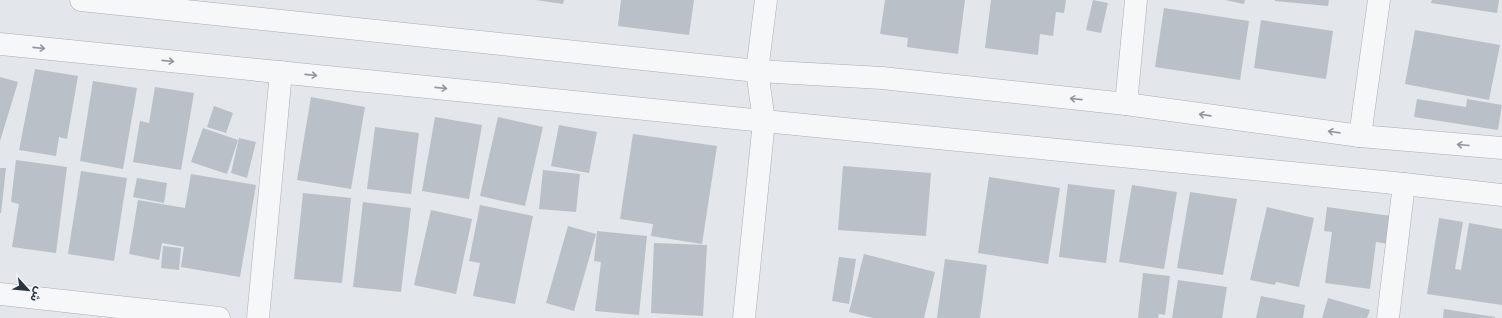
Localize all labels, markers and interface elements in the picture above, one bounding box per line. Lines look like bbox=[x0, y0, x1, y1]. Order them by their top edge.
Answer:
one-way arrow bbox=[32, 44, 45, 52]
one-way arrow bbox=[161, 57, 174, 64]
one-way arrow bbox=[305, 71, 318, 79]
one-way arrow bbox=[434, 85, 447, 92]
one-way arrow bbox=[1070, 95, 1083, 103]
one-way arrow bbox=[1199, 111, 1212, 119]
one-way arrow bbox=[1328, 128, 1341, 136]
one-way arrow bbox=[1457, 141, 1470, 148]
north arrow bbox=[8, 270, 48, 310]
text: ش bbox=[27, 285, 47, 304]

